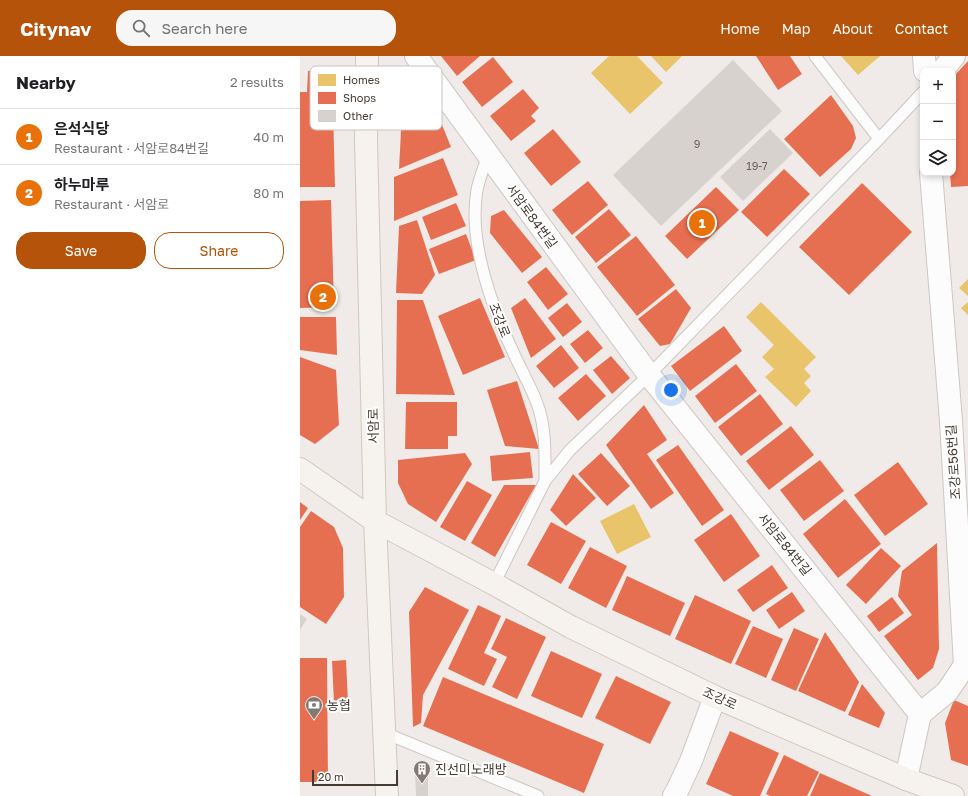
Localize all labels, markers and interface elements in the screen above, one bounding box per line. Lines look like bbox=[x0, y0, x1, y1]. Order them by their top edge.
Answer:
search box bbox=[116, 10, 396, 46]
text: Citynav bbox=[20, 17, 92, 40]
icon: search bbox=[130, 17, 152, 39]
text: Search here bbox=[162, 19, 247, 37]
text: Home bbox=[720, 20, 760, 37]
text: Map bbox=[782, 20, 810, 37]
text: About bbox=[832, 20, 873, 37]
text: Contact bbox=[895, 20, 948, 37]
legend bbox=[310, 66, 442, 130]
map controls bbox=[920, 68, 956, 176]
button: + bbox=[920, 68, 956, 104]
text: Nearby bbox=[16, 72, 76, 93]
text: Homes bbox=[343, 73, 380, 86]
text: 2 results bbox=[230, 74, 284, 90]
text: Shops bbox=[343, 91, 376, 104]
button: − bbox=[920, 104, 956, 140]
text: Other bbox=[343, 109, 374, 122]
text: 은석식당 bbox=[54, 119, 109, 137]
text: 1 bbox=[26, 129, 32, 145]
text: 40 m bbox=[253, 129, 284, 145]
house number: 9 bbox=[694, 137, 700, 150]
text: Restaurant · 서암로84번길 bbox=[54, 140, 209, 156]
button: layers bbox=[920, 140, 956, 176]
house number: 19-7 bbox=[746, 159, 768, 172]
text: 하누마루 bbox=[54, 175, 109, 193]
street label: 서암로84번길 bbox=[503, 181, 561, 251]
text: 2 bbox=[25, 185, 33, 201]
text: 80 m bbox=[253, 185, 284, 201]
text: Restaurant · 서암로 bbox=[54, 196, 169, 212]
pin: 1 bbox=[689, 208, 715, 238]
button: Save bbox=[16, 232, 146, 269]
button: Share bbox=[154, 232, 284, 269]
pin: 2 bbox=[310, 282, 336, 312]
street label: 조강로 bbox=[486, 300, 514, 340]
your location bbox=[661, 380, 681, 400]
street label: 서암로 bbox=[365, 408, 381, 444]
street label: 조강로56번길 bbox=[942, 424, 964, 500]
street label: 서암로84번길 bbox=[755, 510, 815, 578]
street label: 조강로 bbox=[700, 683, 740, 713]
bank icon: 농협 bbox=[304, 695, 324, 720]
place label: 농협 bbox=[327, 697, 351, 713]
building icon: 진선미노래방 bbox=[412, 759, 432, 784]
place label: 진선미노래방 bbox=[435, 761, 507, 777]
scale bar bbox=[312, 768, 398, 787]
text: 20 m bbox=[318, 770, 344, 783]

